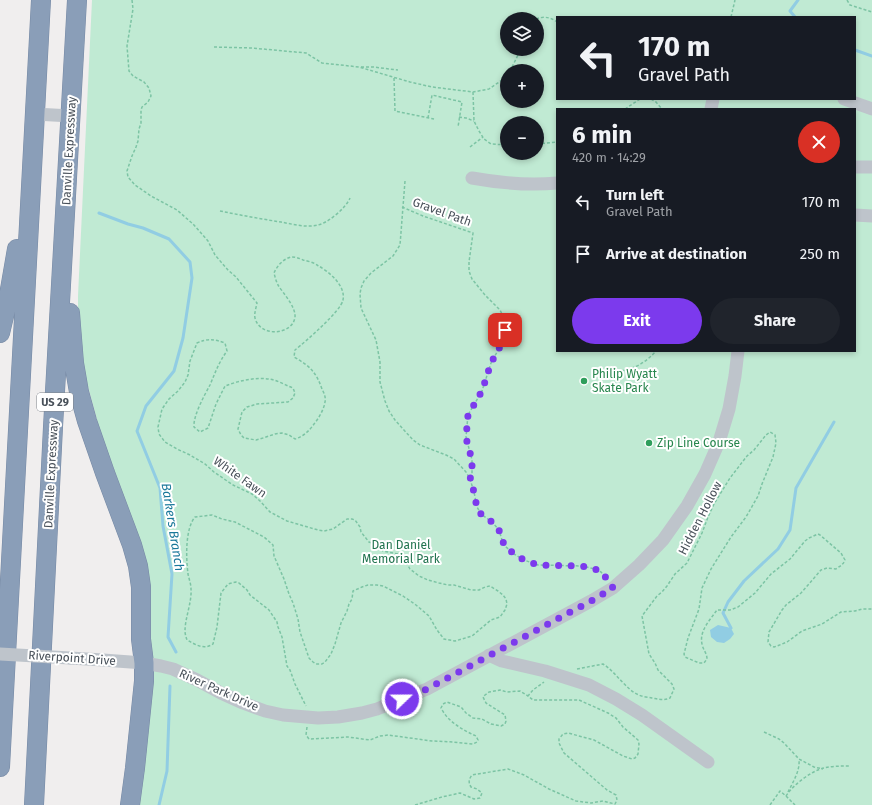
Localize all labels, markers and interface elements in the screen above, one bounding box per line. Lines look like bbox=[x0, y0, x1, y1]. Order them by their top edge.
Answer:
map controls bbox=[500, 12, 544, 160]
button: layers bbox=[500, 12, 544, 56]
text: 170 m bbox=[638, 30, 710, 63]
icon: left bbox=[572, 32, 624, 84]
button: + bbox=[500, 64, 544, 108]
text: Gravel Path bbox=[638, 64, 730, 86]
street label: Danville Expressway bbox=[59, 96, 79, 206]
button: − bbox=[500, 116, 544, 160]
text: 6 min bbox=[572, 121, 632, 149]
button: close bbox=[798, 121, 840, 163]
text: 420 m · 14:29 bbox=[572, 150, 646, 165]
text: Turn left bbox=[606, 186, 664, 204]
icon: left bbox=[572, 191, 594, 213]
text: 170 m bbox=[802, 193, 840, 211]
street label: Gravel Path bbox=[411, 195, 473, 229]
text: Gravel Path bbox=[606, 204, 673, 219]
icon: arrive bbox=[572, 243, 594, 265]
text: Arrive at destination bbox=[606, 245, 747, 263]
text: 250 m bbox=[800, 245, 840, 263]
button: Exit bbox=[572, 298, 702, 344]
button: Share bbox=[710, 298, 840, 344]
pin bbox=[488, 313, 522, 347]
icon: arrive bbox=[494, 319, 516, 341]
place label: Philip Wyatt Skate Park bbox=[592, 367, 658, 395]
marker: Philip Wyatt Skate Park bbox=[579, 376, 589, 386]
road number: US 29 bbox=[37, 393, 73, 411]
street label: Danville Expressway bbox=[41, 419, 61, 529]
place label: Zip Line Course bbox=[657, 436, 740, 450]
marker: Zip Line Course bbox=[644, 438, 654, 448]
street label: White Fawn bbox=[211, 454, 269, 500]
street label: Hidden Hollow bbox=[676, 479, 725, 557]
water label: Barkers Branch bbox=[159, 482, 187, 572]
park label: Dan Daniel Memorial Park bbox=[362, 538, 441, 566]
street label: Riverpoint Drive bbox=[28, 648, 116, 668]
street label: River Park Drive bbox=[177, 666, 261, 714]
position arrow bbox=[381, 678, 423, 720]

